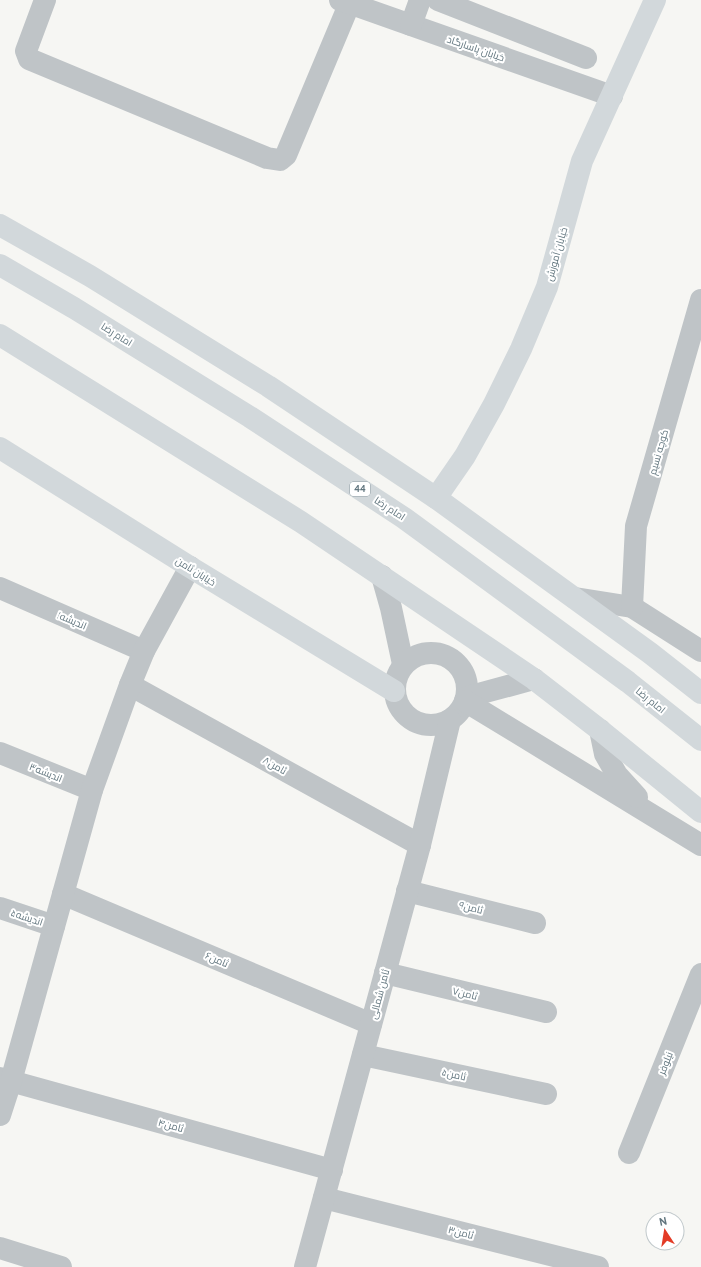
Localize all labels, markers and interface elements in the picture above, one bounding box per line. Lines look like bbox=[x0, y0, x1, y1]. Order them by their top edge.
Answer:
street label: خیابان پاسارگاد bbox=[445, 33, 506, 65]
street label: خیابان آموزش bbox=[544, 226, 571, 283]
street label: امام رضا bbox=[98, 321, 134, 350]
street label: کوچه نسیم bbox=[647, 428, 672, 477]
road number: 44 bbox=[350, 482, 370, 496]
street label: امام رضا bbox=[371, 494, 407, 524]
street label: خیابان ثامن bbox=[173, 555, 218, 590]
street label: اندیشه۱ bbox=[55, 609, 88, 633]
street label: امام رضا bbox=[633, 685, 668, 717]
street label: ثامن۸ bbox=[260, 754, 289, 778]
street label: اندیشه۳ bbox=[27, 761, 64, 786]
street label: ثامن۹ bbox=[457, 899, 484, 918]
street label: اندیشه۵ bbox=[9, 907, 44, 930]
street label: ثامن۶ bbox=[203, 950, 230, 971]
street label: ثامن شمالی bbox=[368, 968, 393, 1021]
street label: ثامن۷ bbox=[451, 985, 479, 1004]
street label: نیلوفر bbox=[656, 1050, 677, 1078]
street label: ثامن۵ bbox=[440, 1067, 467, 1084]
street label: ثامن۴ bbox=[157, 1117, 185, 1136]
north arrow bbox=[645, 1211, 685, 1251]
text: N bbox=[658, 1215, 668, 1230]
street label: ثامن۳ bbox=[447, 1224, 475, 1243]

